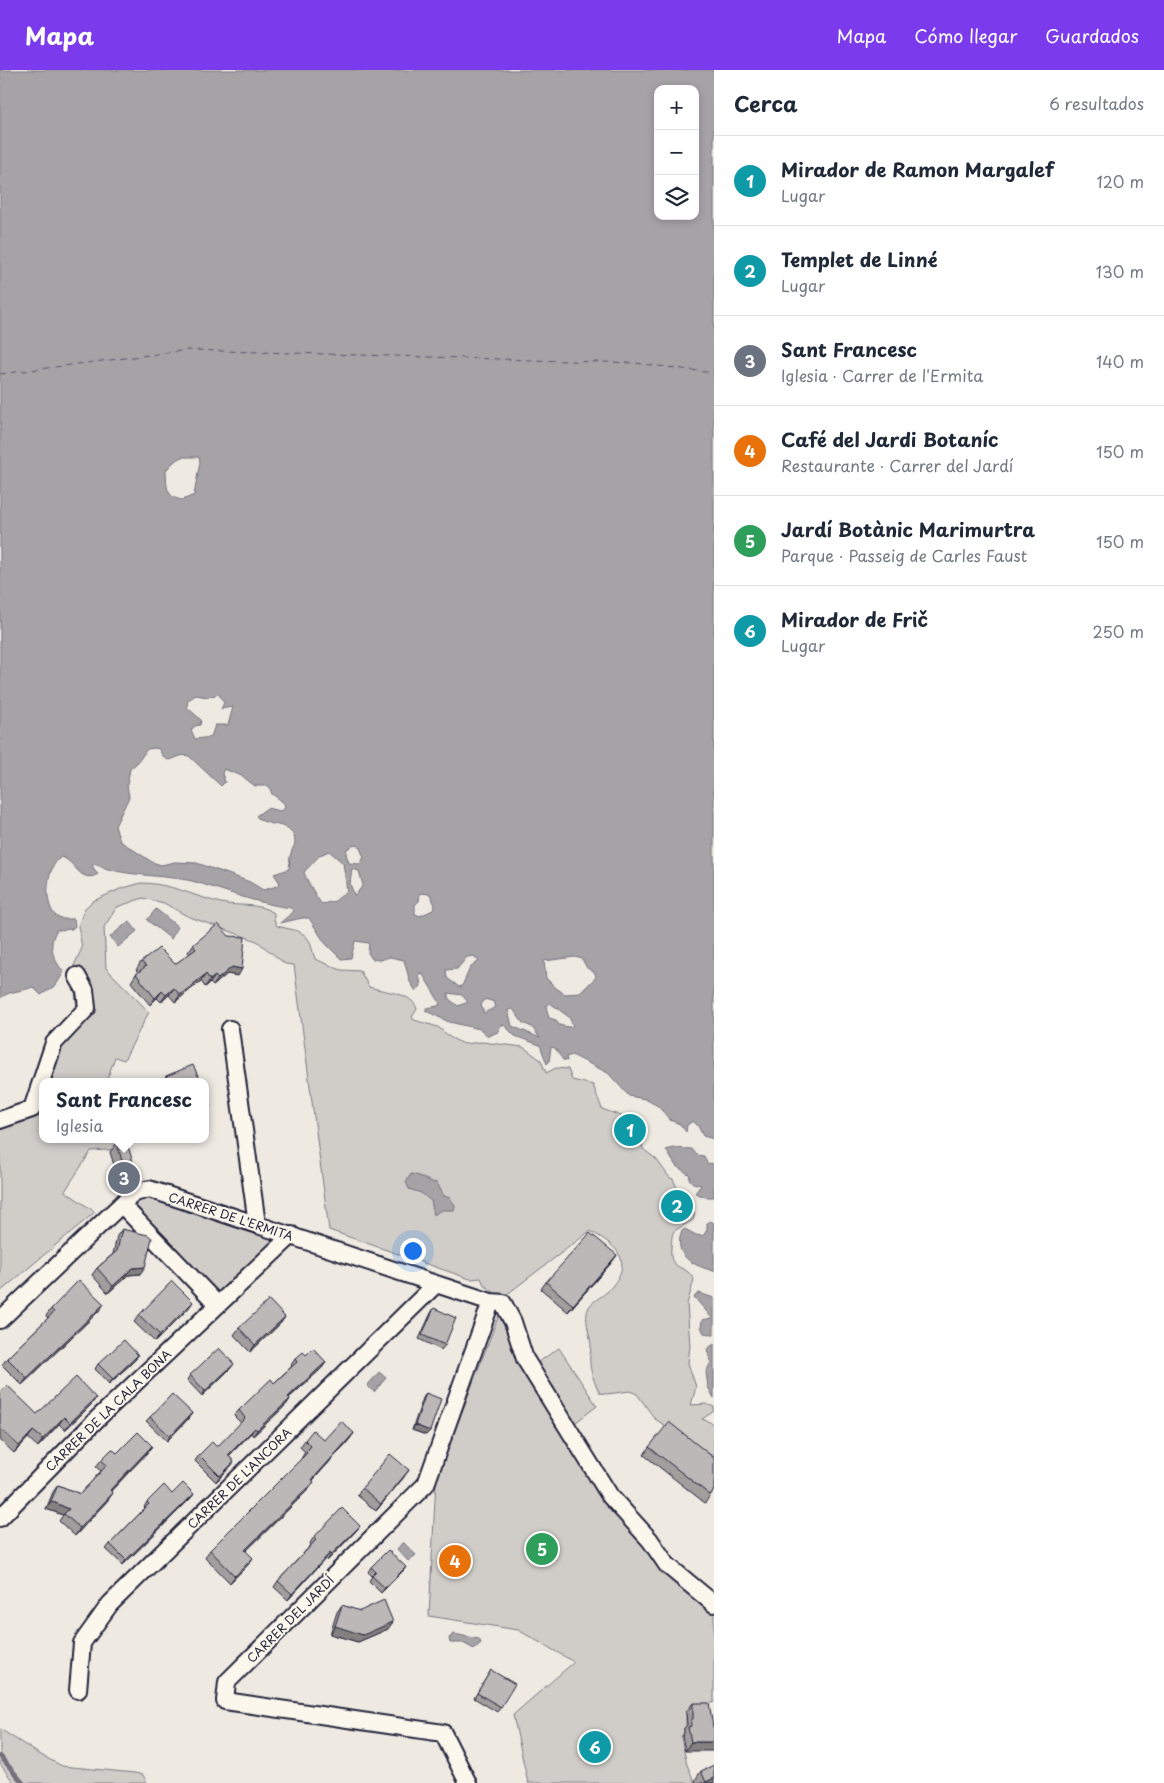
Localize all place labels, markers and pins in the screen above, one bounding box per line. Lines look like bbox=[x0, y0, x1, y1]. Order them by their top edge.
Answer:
pin: 1 bbox=[614, 1111, 646, 1149]
pin: 3 bbox=[108, 1159, 140, 1197]
pin: 2 bbox=[661, 1187, 693, 1225]
pin: 5 bbox=[526, 1530, 558, 1568]
pin: 4 bbox=[439, 1542, 471, 1580]
pin: 6 bbox=[579, 1728, 611, 1766]

